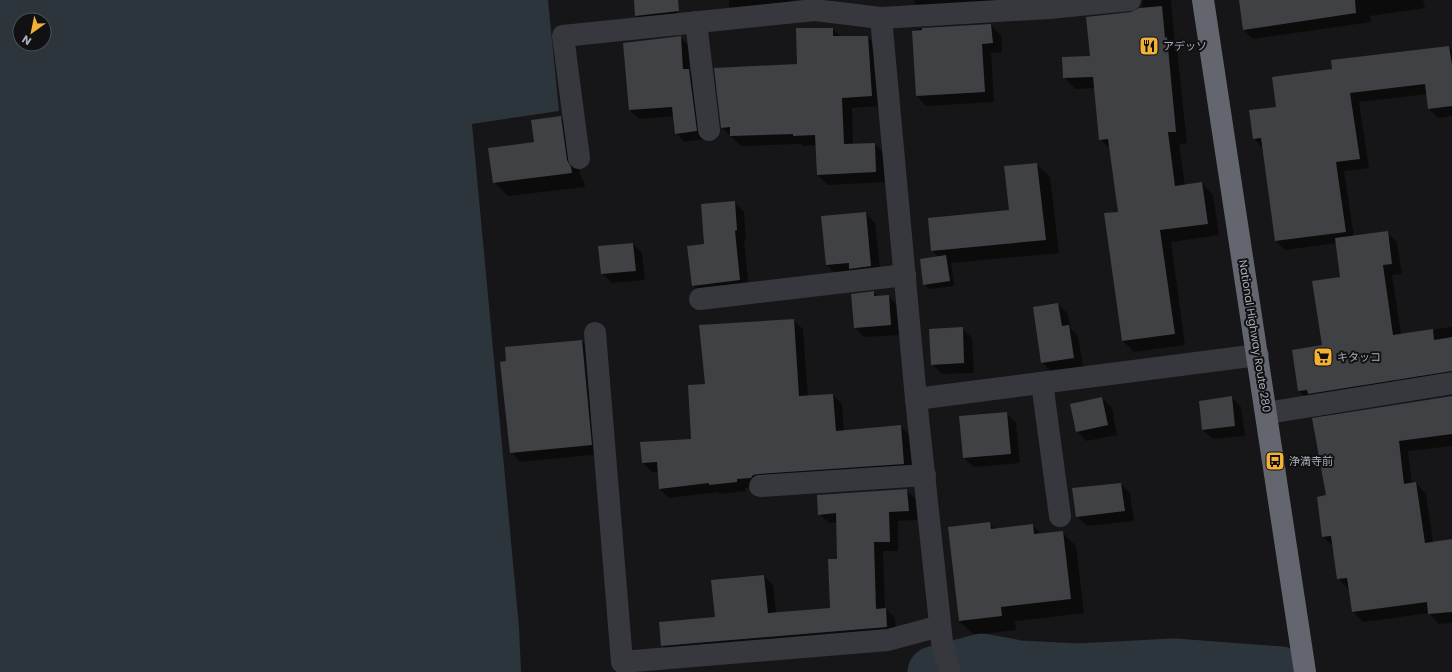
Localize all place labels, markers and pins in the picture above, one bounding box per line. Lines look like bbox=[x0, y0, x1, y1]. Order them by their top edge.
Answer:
restaurant icon: アデッソ bbox=[1138, 35, 1160, 57]
place label: アデッソ bbox=[1163, 38, 1207, 54]
supermarket icon: キタッコ bbox=[1312, 346, 1334, 368]
place label: キタッコ bbox=[1337, 349, 1381, 365]
bus stop icon: 浄満寺前 bbox=[1264, 450, 1286, 472]
place label: 浄満寺前 bbox=[1289, 453, 1333, 469]

